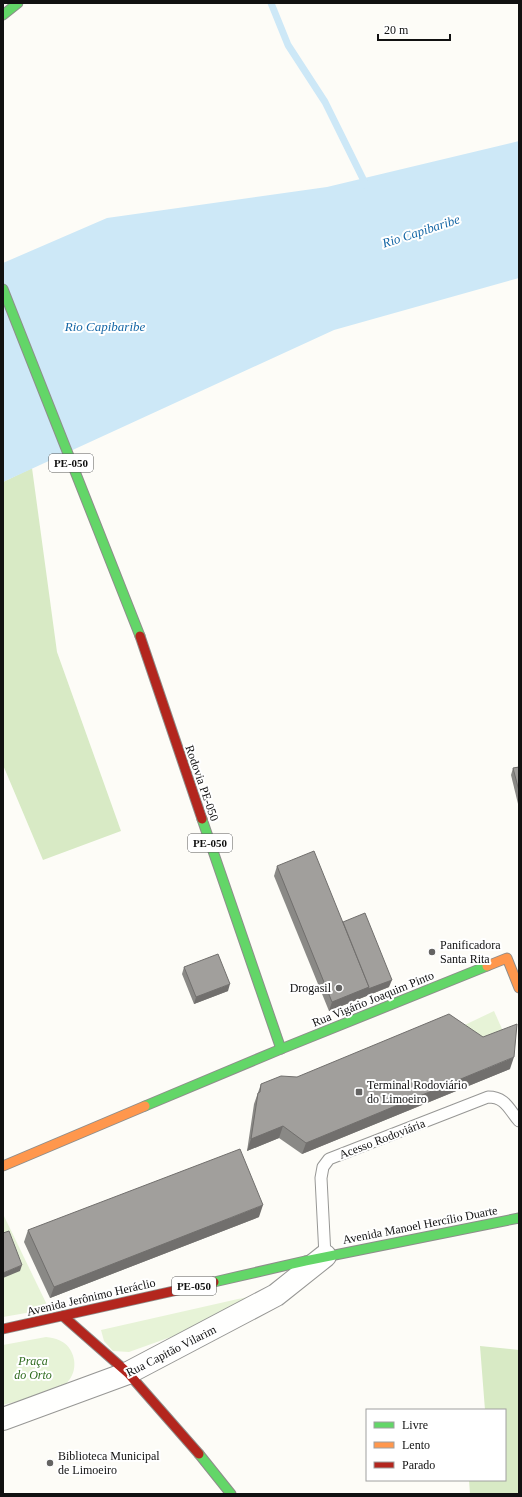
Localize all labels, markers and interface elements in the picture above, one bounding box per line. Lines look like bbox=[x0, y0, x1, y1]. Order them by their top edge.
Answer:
scale bar bbox=[378, 16, 450, 42]
text: 20 m bbox=[384, 23, 409, 37]
water label: Rio Capibaribe bbox=[379, 211, 462, 251]
water label: Rio Capibaribe bbox=[64, 319, 145, 334]
road number: PE-050 bbox=[49, 454, 93, 472]
street label: Rodovia PE-050 bbox=[182, 743, 222, 823]
road number: PE-050 bbox=[188, 834, 232, 852]
place label: Panificadora Santa Rita bbox=[440, 938, 501, 966]
marker: Panificadora Santa Rita bbox=[427, 947, 437, 957]
street label: Rua Vigário Joaquim Pinto bbox=[310, 968, 436, 1030]
place label: Drogasil bbox=[290, 981, 332, 995]
marker: Drogasil bbox=[334, 983, 344, 993]
place label: Terminal Rodoviário do Limoeiro bbox=[367, 1078, 467, 1106]
marker: Terminal Rodoviário do Limoeiro bbox=[354, 1087, 364, 1097]
street label: Acesso Rodoviária bbox=[337, 1116, 428, 1162]
street label: Avenida Manoel Hercílio Duarte bbox=[341, 1203, 499, 1247]
street label: Avenida Jerônimo Heráclio bbox=[25, 1275, 157, 1319]
road number: PE-050 bbox=[172, 1277, 216, 1295]
street label: Rua Capitão Vilarim bbox=[124, 1322, 219, 1380]
park label: Praça do Orto bbox=[14, 1354, 52, 1382]
legend bbox=[366, 1409, 506, 1481]
text: Livre bbox=[402, 1418, 428, 1432]
text: Lento bbox=[402, 1438, 430, 1452]
place label: Biblioteca Municipal de Limoeiro bbox=[58, 1449, 160, 1477]
marker: Biblioteca Municipal de Limoeiro bbox=[45, 1458, 55, 1468]
text: Parado bbox=[402, 1458, 435, 1472]

